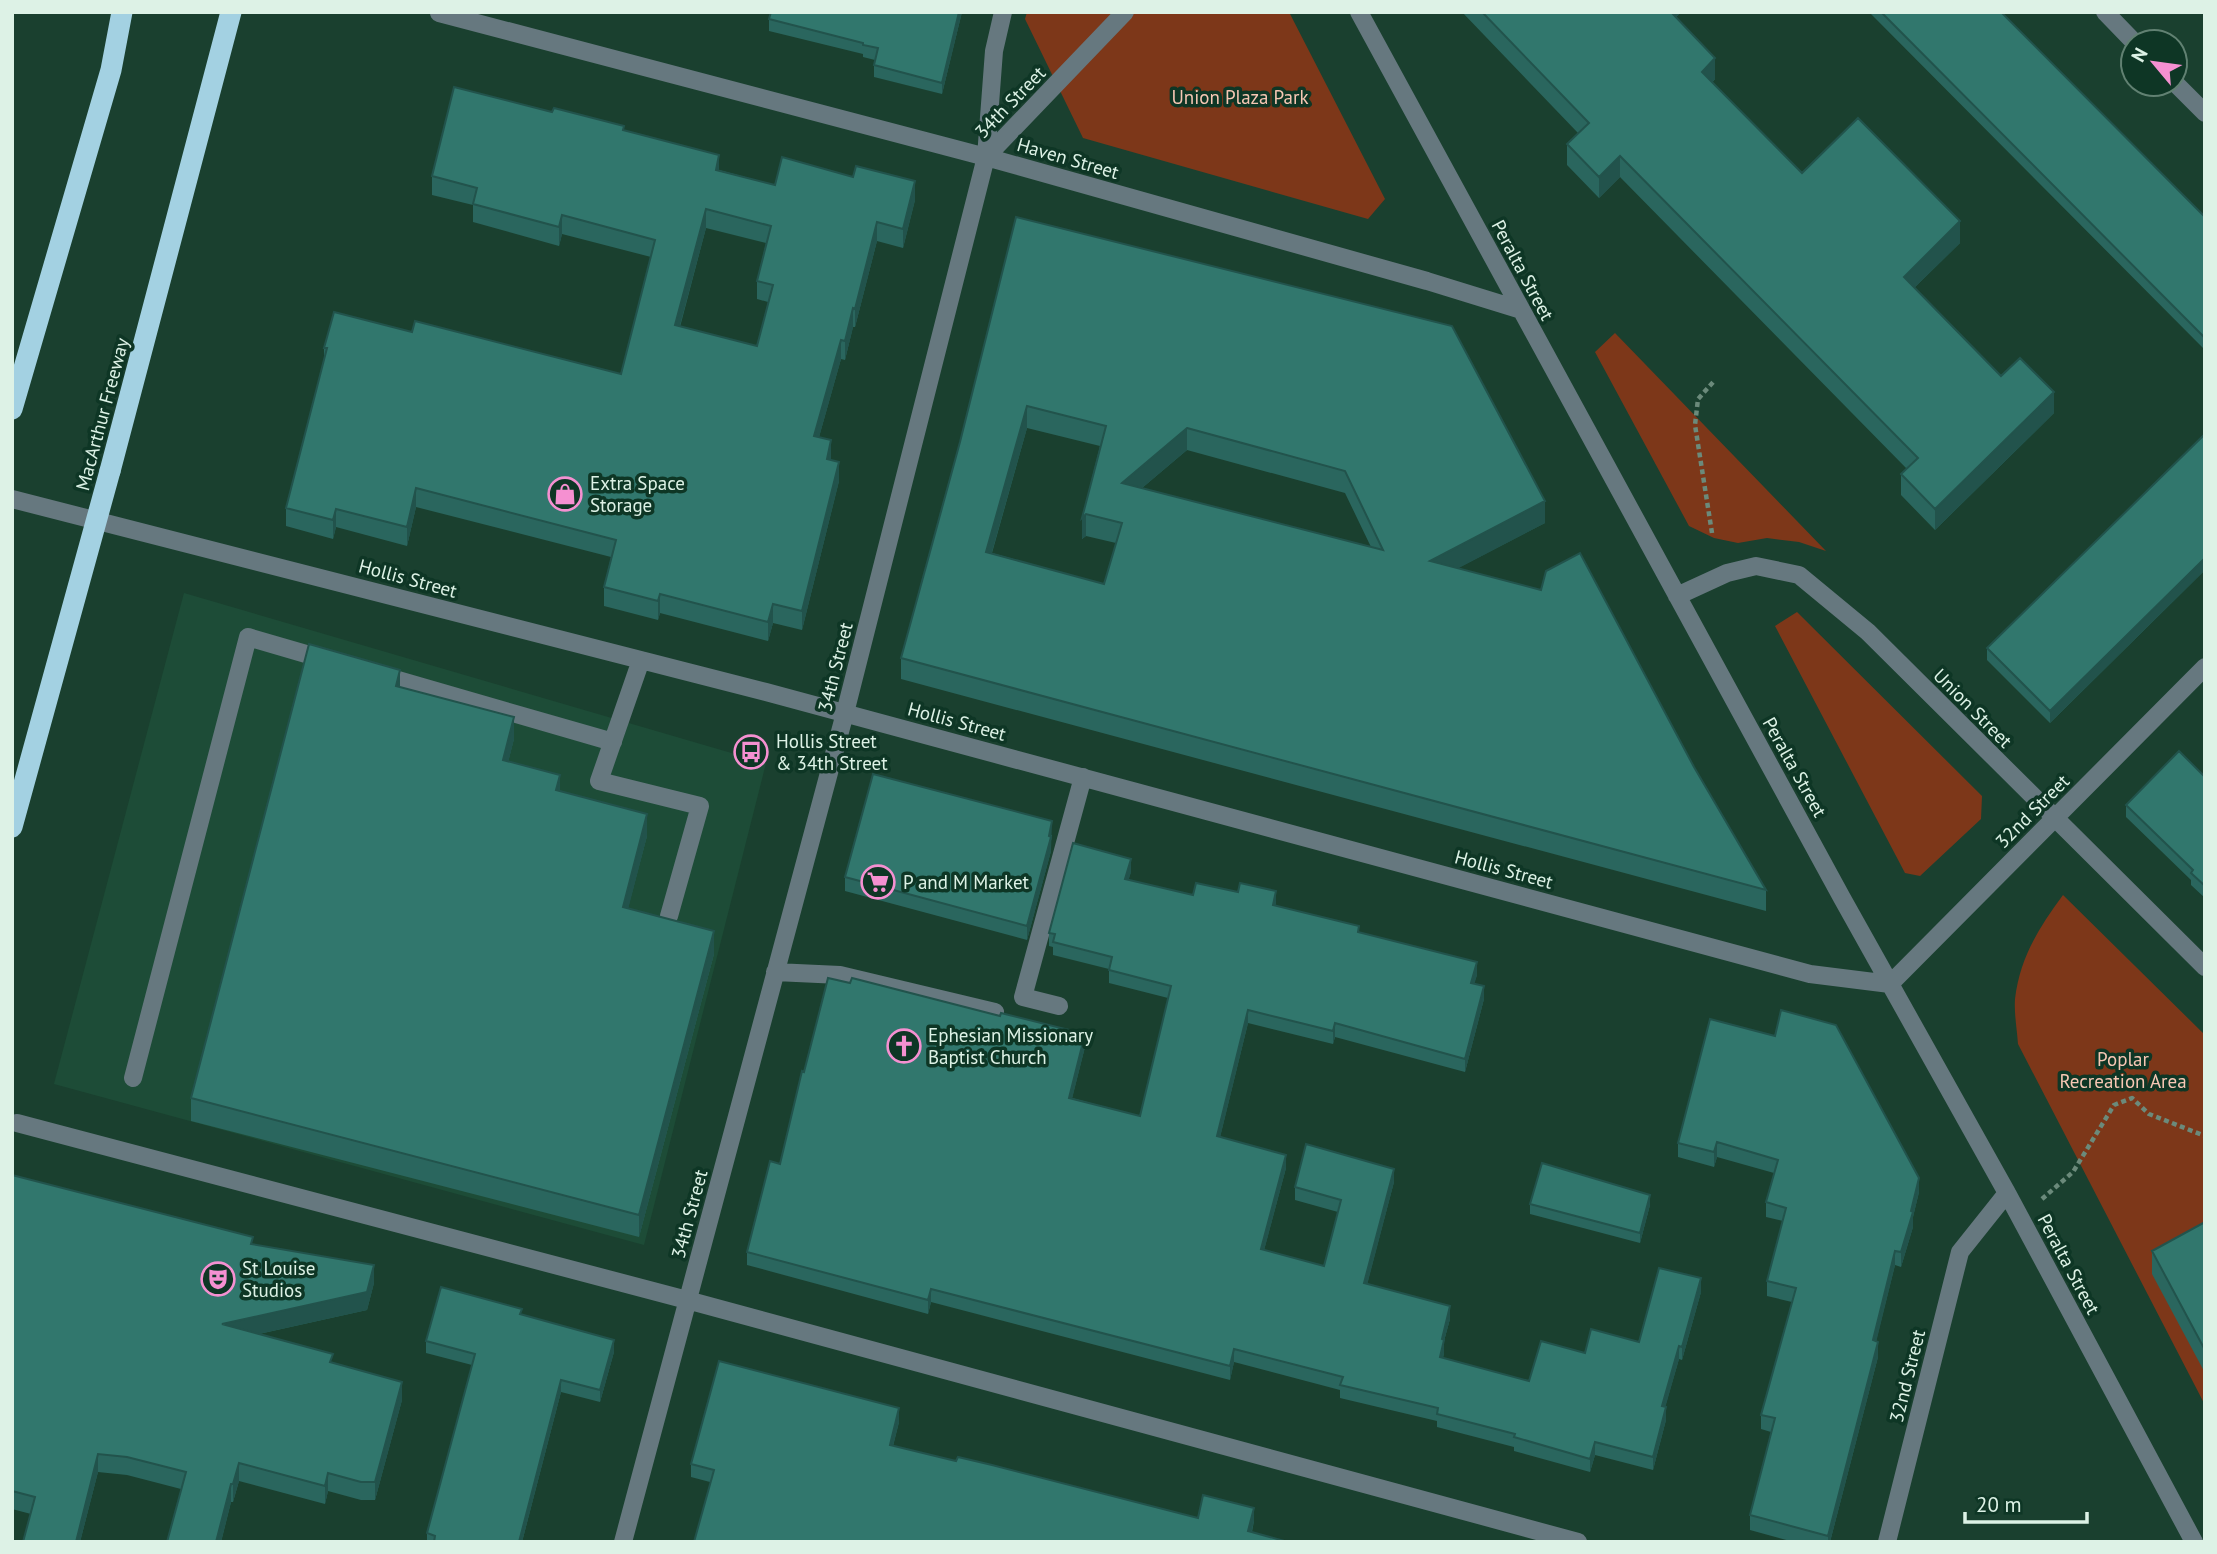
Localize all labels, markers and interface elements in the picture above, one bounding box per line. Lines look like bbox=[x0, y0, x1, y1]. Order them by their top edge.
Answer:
north arrow bbox=[2119, 28, 2189, 98]
text: N bbox=[2126, 43, 2153, 66]
street label: 34th Street bbox=[970, 60, 1051, 143]
park label: Union Plaza Park bbox=[1171, 85, 1309, 109]
street label: Haven Street bbox=[1014, 132, 1122, 184]
street label: Peralta Street bbox=[1486, 216, 1560, 325]
street label: MacArthur Freeway bbox=[70, 335, 134, 493]
place label: Extra Space Storage bbox=[590, 471, 685, 517]
shop icon: Extra Space Storage bbox=[546, 475, 584, 513]
street label: Hollis Street bbox=[356, 553, 460, 603]
street label: 34th Street bbox=[812, 619, 858, 714]
street label: Union Street bbox=[1928, 663, 2018, 753]
street label: Hollis Street bbox=[905, 696, 1009, 746]
street label: Peralta Street bbox=[1758, 713, 1833, 822]
place label: Hollis Street & 34th Street bbox=[776, 729, 888, 775]
bus stop icon: Hollis Street & 34th Street bbox=[732, 733, 770, 771]
street label: 32nd Street bbox=[1990, 769, 2074, 853]
street label: Hollis Street bbox=[1452, 844, 1556, 894]
supermarket icon: P and M Market bbox=[859, 863, 897, 901]
place label: P and M Market bbox=[903, 870, 1030, 894]
place label: Ephesian Missionary Baptist Church bbox=[928, 1023, 1093, 1069]
church icon: Ephesian Missionary Baptist Church bbox=[885, 1027, 923, 1065]
park label: Poplar Recreation Area bbox=[2059, 1047, 2187, 1093]
street label: 34th Street bbox=[666, 1166, 713, 1261]
street label: Peralta Street bbox=[2032, 1210, 2106, 1319]
place label: St Louise Studios bbox=[242, 1256, 315, 1302]
theatre icon: St Louise Studios bbox=[199, 1260, 237, 1298]
street label: 32nd Street bbox=[1884, 1327, 1930, 1425]
scale bar bbox=[1965, 1480, 2088, 1524]
text: 20 m bbox=[1976, 1491, 2022, 1518]

